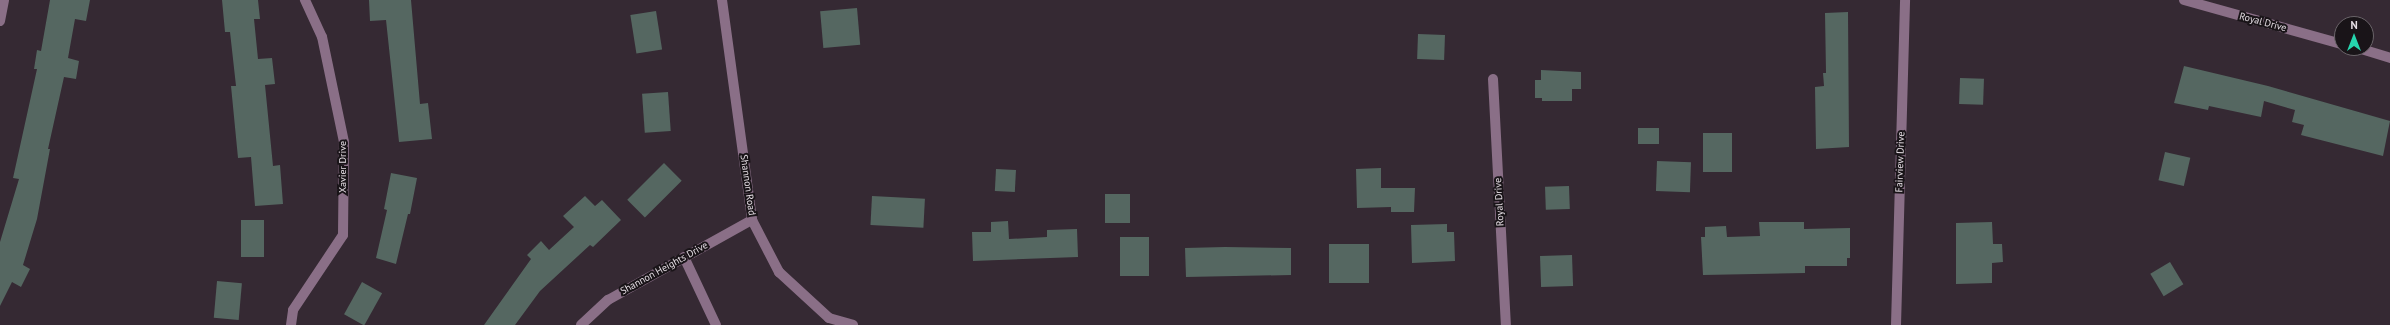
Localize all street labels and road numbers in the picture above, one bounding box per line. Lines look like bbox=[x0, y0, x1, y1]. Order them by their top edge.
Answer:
street label: Royal Drive bbox=[2238, 10, 2288, 34]
street label: Fairview Drive bbox=[1893, 131, 1907, 193]
street label: Xavier Drive bbox=[337, 141, 349, 193]
street label: Shannon Road bbox=[738, 154, 758, 216]
street label: Royal Drive bbox=[1492, 178, 1506, 226]
street label: Shannon Heights Drive bbox=[618, 239, 710, 297]

